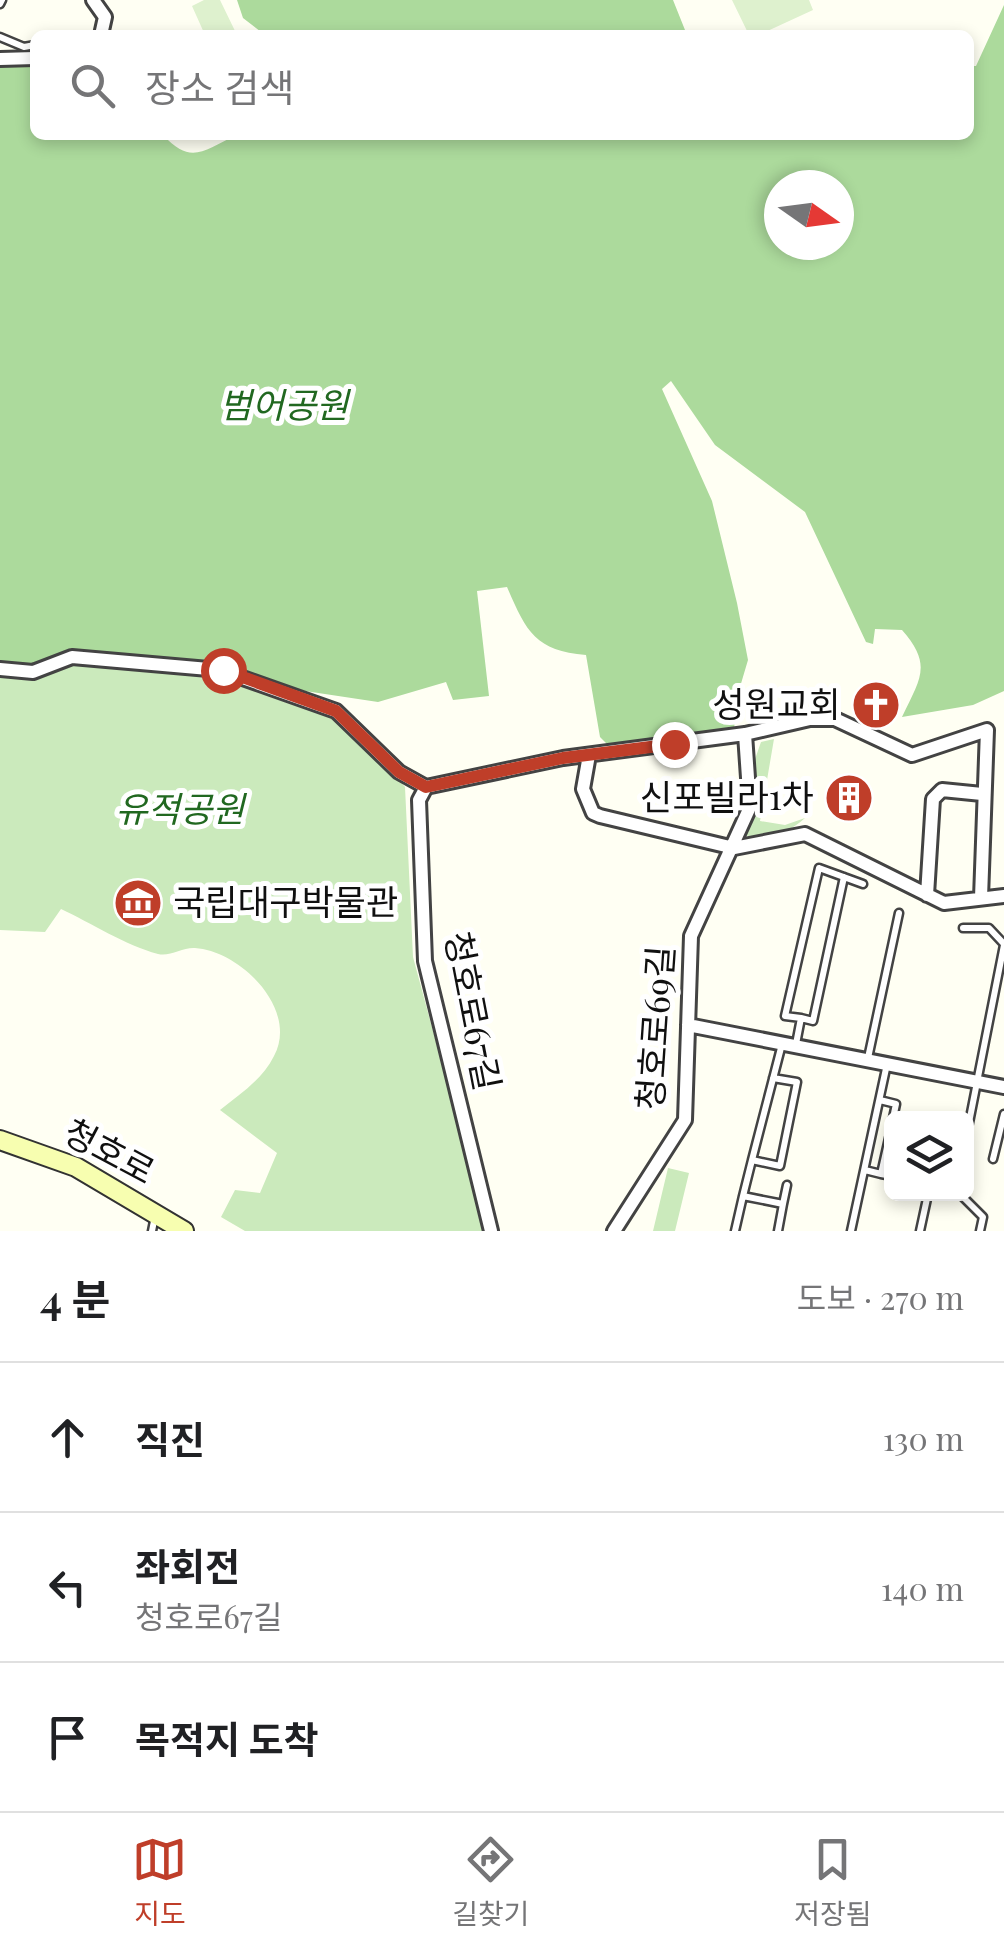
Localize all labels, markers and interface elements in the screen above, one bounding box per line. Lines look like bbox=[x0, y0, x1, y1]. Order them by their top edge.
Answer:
search box bbox=[30, 30, 974, 140]
icon: search bbox=[65, 58, 120, 113]
text: 장소 검색 bbox=[145, 61, 294, 112]
north arrow bbox=[764, 170, 854, 260]
park label: 범어공원 bbox=[220, 380, 351, 427]
route start bbox=[201, 648, 247, 694]
place label: 성원교회 bbox=[712, 679, 841, 726]
church icon: 성원교회 bbox=[850, 679, 902, 731]
route end bbox=[652, 722, 698, 768]
place label: 신포빌라1차 bbox=[640, 772, 814, 819]
building icon: 신포빌라1차 bbox=[823, 772, 875, 824]
park label: 유적공원 bbox=[116, 784, 247, 831]
museum icon: 국립대구박물관 bbox=[112, 877, 164, 929]
place label: 국립대구박물관 bbox=[173, 877, 398, 924]
street label: 청호로67길 bbox=[436, 927, 513, 1094]
street label: 청호로69길 bbox=[624, 944, 683, 1112]
street label: 청호로 bbox=[56, 1106, 164, 1193]
map controls bbox=[884, 1111, 974, 1201]
button: layers bbox=[884, 1111, 974, 1201]
text: 4 분 bbox=[40, 1270, 110, 1326]
text: 도보 · 270 m bbox=[797, 1275, 964, 1318]
icon: ahead bbox=[40, 1410, 95, 1465]
text: 직진 bbox=[135, 1413, 205, 1464]
text: 130 m bbox=[883, 1416, 964, 1459]
text: 좌회전 bbox=[135, 1540, 240, 1591]
icon: left bbox=[40, 1560, 95, 1615]
text: 140 m bbox=[881, 1566, 964, 1609]
text: 청호로67길 bbox=[135, 1594, 282, 1637]
icon: arrive bbox=[40, 1710, 95, 1765]
text: 목적지 도착 bbox=[135, 1713, 319, 1764]
tab: 지도 bbox=[132, 1832, 187, 1932]
tab: 길찾기 bbox=[452, 1832, 530, 1932]
tab: 저장됨 bbox=[794, 1832, 872, 1932]

